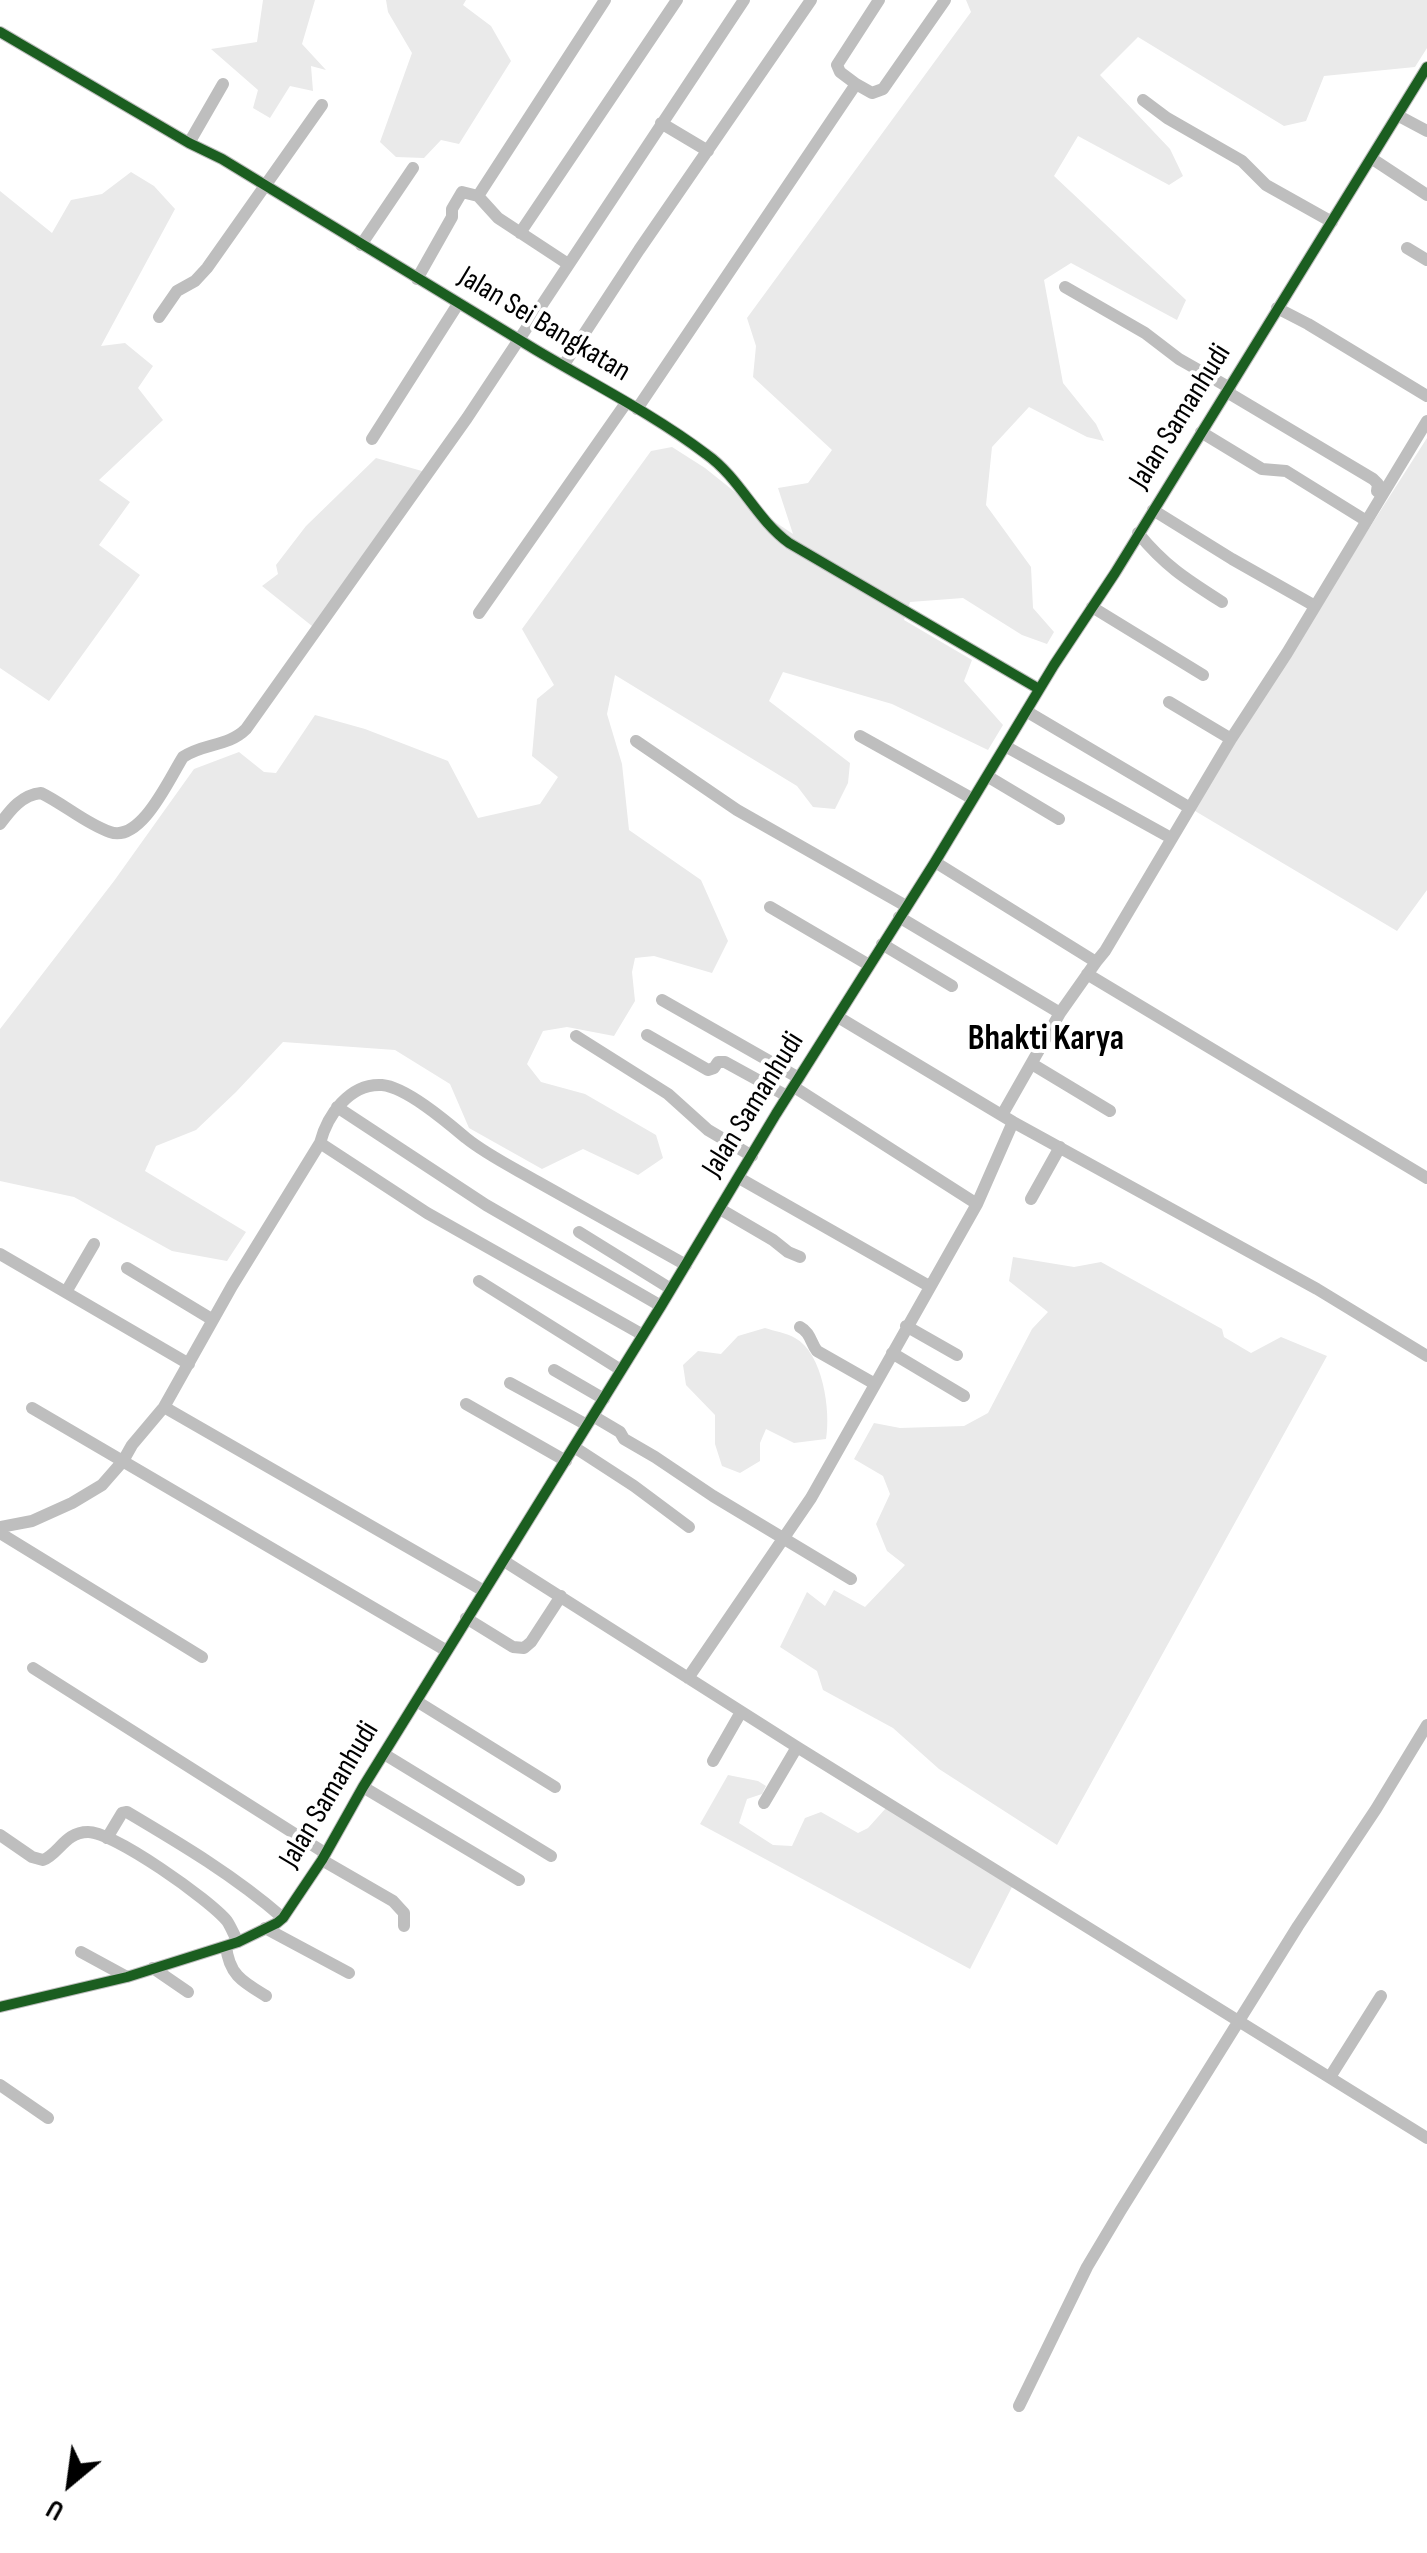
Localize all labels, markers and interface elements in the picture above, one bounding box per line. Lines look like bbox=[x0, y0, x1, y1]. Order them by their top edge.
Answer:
street label: Jalan Sei Bangkatan bbox=[452, 260, 636, 390]
street label: Jalan Samanhudi bbox=[1122, 338, 1240, 496]
district label: Bhakti Karya bbox=[968, 1019, 1124, 1061]
street label: Jalan Samanhudi bbox=[695, 1026, 813, 1184]
street label: Jalan Samanhudi bbox=[272, 1715, 388, 1875]
north arrow bbox=[20, 2433, 120, 2533]
text: U bbox=[41, 2492, 70, 2528]

